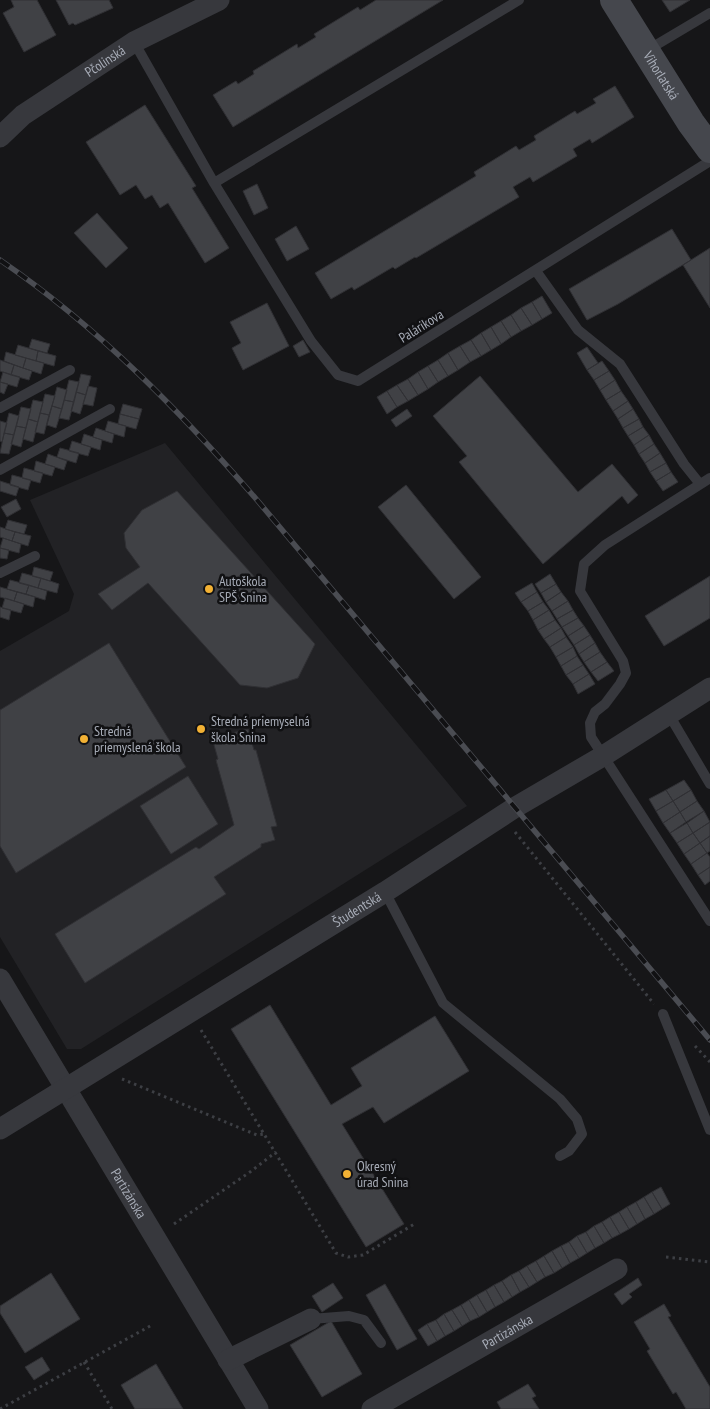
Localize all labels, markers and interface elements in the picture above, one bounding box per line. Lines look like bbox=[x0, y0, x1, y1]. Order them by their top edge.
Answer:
street label: Pčolinská bbox=[81, 41, 129, 81]
street label: Vihorlatská bbox=[639, 47, 683, 103]
street label: Palárikova bbox=[395, 305, 447, 347]
place label: Autoškola SPŠ Snina bbox=[219, 572, 267, 606]
marker: Autoškola SPŠ Snina bbox=[203, 583, 215, 595]
place label: Stredná priemyselná škola Snina bbox=[211, 712, 310, 746]
place label: Stredná priemyslená škola bbox=[94, 722, 181, 756]
marker: Stredná priemyselná škola Snina bbox=[195, 723, 207, 735]
marker: Stredná priemyslená škola bbox=[78, 733, 90, 745]
street label: Študentská bbox=[329, 888, 384, 931]
place label: Okresný úrad Snina bbox=[357, 1157, 408, 1191]
street label: Partizánska bbox=[107, 1165, 151, 1222]
marker: Okresný úrad Snina bbox=[341, 1168, 353, 1180]
street label: Partizánska bbox=[479, 1310, 536, 1353]

